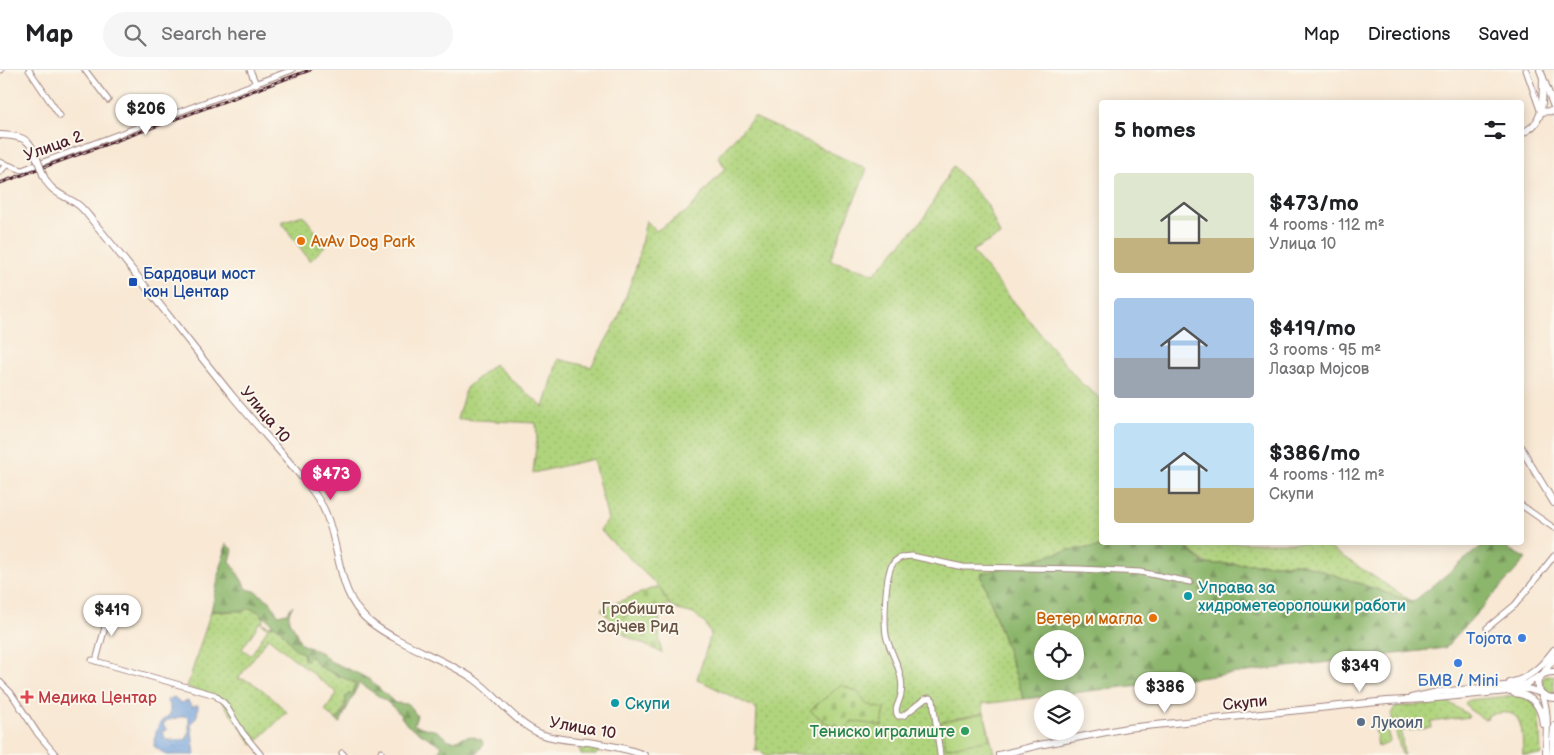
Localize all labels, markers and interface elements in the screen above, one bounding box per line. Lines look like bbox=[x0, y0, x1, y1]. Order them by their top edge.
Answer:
search box bbox=[103, 12, 453, 57]
text: Map bbox=[25, 20, 73, 49]
icon: search bbox=[121, 21, 149, 49]
text: Search here bbox=[161, 23, 267, 46]
text: Map bbox=[1304, 24, 1340, 45]
text: Directions bbox=[1368, 24, 1450, 45]
text: Saved bbox=[1478, 24, 1529, 45]
pin: $206 bbox=[116, 93, 176, 136]
text: $206 bbox=[126, 100, 166, 119]
icon: filters bbox=[1481, 116, 1509, 144]
text: 5 homes bbox=[1114, 118, 1196, 143]
street label: Улица 2 bbox=[22, 127, 86, 166]
text: $473/mo bbox=[1269, 191, 1359, 216]
icon: home bbox=[1154, 193, 1214, 253]
text: 4 rooms · 112 m² bbox=[1269, 216, 1385, 235]
place label: AvAv Dog Park bbox=[311, 233, 415, 252]
marker: AvAv Dog Park bbox=[295, 235, 307, 247]
text: Улица 10 bbox=[1269, 235, 1336, 254]
place label: Бардовци мост кон Центар bbox=[143, 265, 256, 302]
marker: Бардовци мост кон Центар bbox=[127, 276, 139, 288]
text: $419/mo bbox=[1269, 316, 1356, 341]
icon: home bbox=[1154, 318, 1214, 378]
text: 3 rooms · 95 m² bbox=[1269, 341, 1381, 360]
text: Лазар Мојсов bbox=[1269, 360, 1369, 379]
street label: Улица 10 bbox=[236, 383, 294, 447]
text: $386/mo bbox=[1269, 441, 1360, 466]
icon: home bbox=[1154, 443, 1214, 503]
pin: $473 bbox=[301, 458, 361, 501]
text: $473 bbox=[312, 465, 350, 484]
text: 4 rooms · 112 m² bbox=[1269, 466, 1385, 485]
text: Скупи bbox=[1269, 485, 1314, 504]
place label: Управа за хидрометеоролошки работи bbox=[1198, 579, 1406, 616]
marker: Управа за хидрометеоролошки работи bbox=[1182, 590, 1194, 602]
pin: $419 bbox=[82, 594, 142, 637]
park label: Гробишта Зајчев Рид bbox=[597, 600, 679, 637]
text: $419 bbox=[94, 601, 130, 620]
place label: Ветер и магла bbox=[1036, 610, 1144, 629]
marker: Ветер и магла bbox=[1147, 612, 1159, 624]
map controls bbox=[1034, 630, 1084, 740]
button: locate bbox=[1034, 630, 1084, 680]
place label: Тојота bbox=[1466, 630, 1513, 649]
marker: Тојота bbox=[1516, 632, 1528, 644]
pin: $349 bbox=[1330, 650, 1390, 693]
text: $349 bbox=[1341, 657, 1379, 676]
marker: БМВ / Mini bbox=[1452, 657, 1464, 669]
pin: $386 bbox=[1135, 672, 1195, 714]
place label: БМВ / Mini bbox=[1418, 672, 1498, 691]
text: $386 bbox=[1145, 678, 1185, 697]
place label: Медика Центар bbox=[38, 689, 157, 708]
marker: Медика Центар bbox=[20, 690, 34, 704]
button: layers bbox=[1034, 690, 1084, 740]
street label: Скупи bbox=[1222, 692, 1268, 715]
place label: Скупи bbox=[625, 695, 670, 714]
marker: Скупи bbox=[609, 697, 621, 709]
street label: Улица 10 bbox=[548, 713, 618, 744]
place label: Лукоил bbox=[1370, 714, 1423, 733]
marker: Лукоил bbox=[1355, 716, 1367, 728]
place label: Тениско игралиште bbox=[810, 723, 955, 742]
marker: Тениско игралиште bbox=[959, 725, 971, 737]

